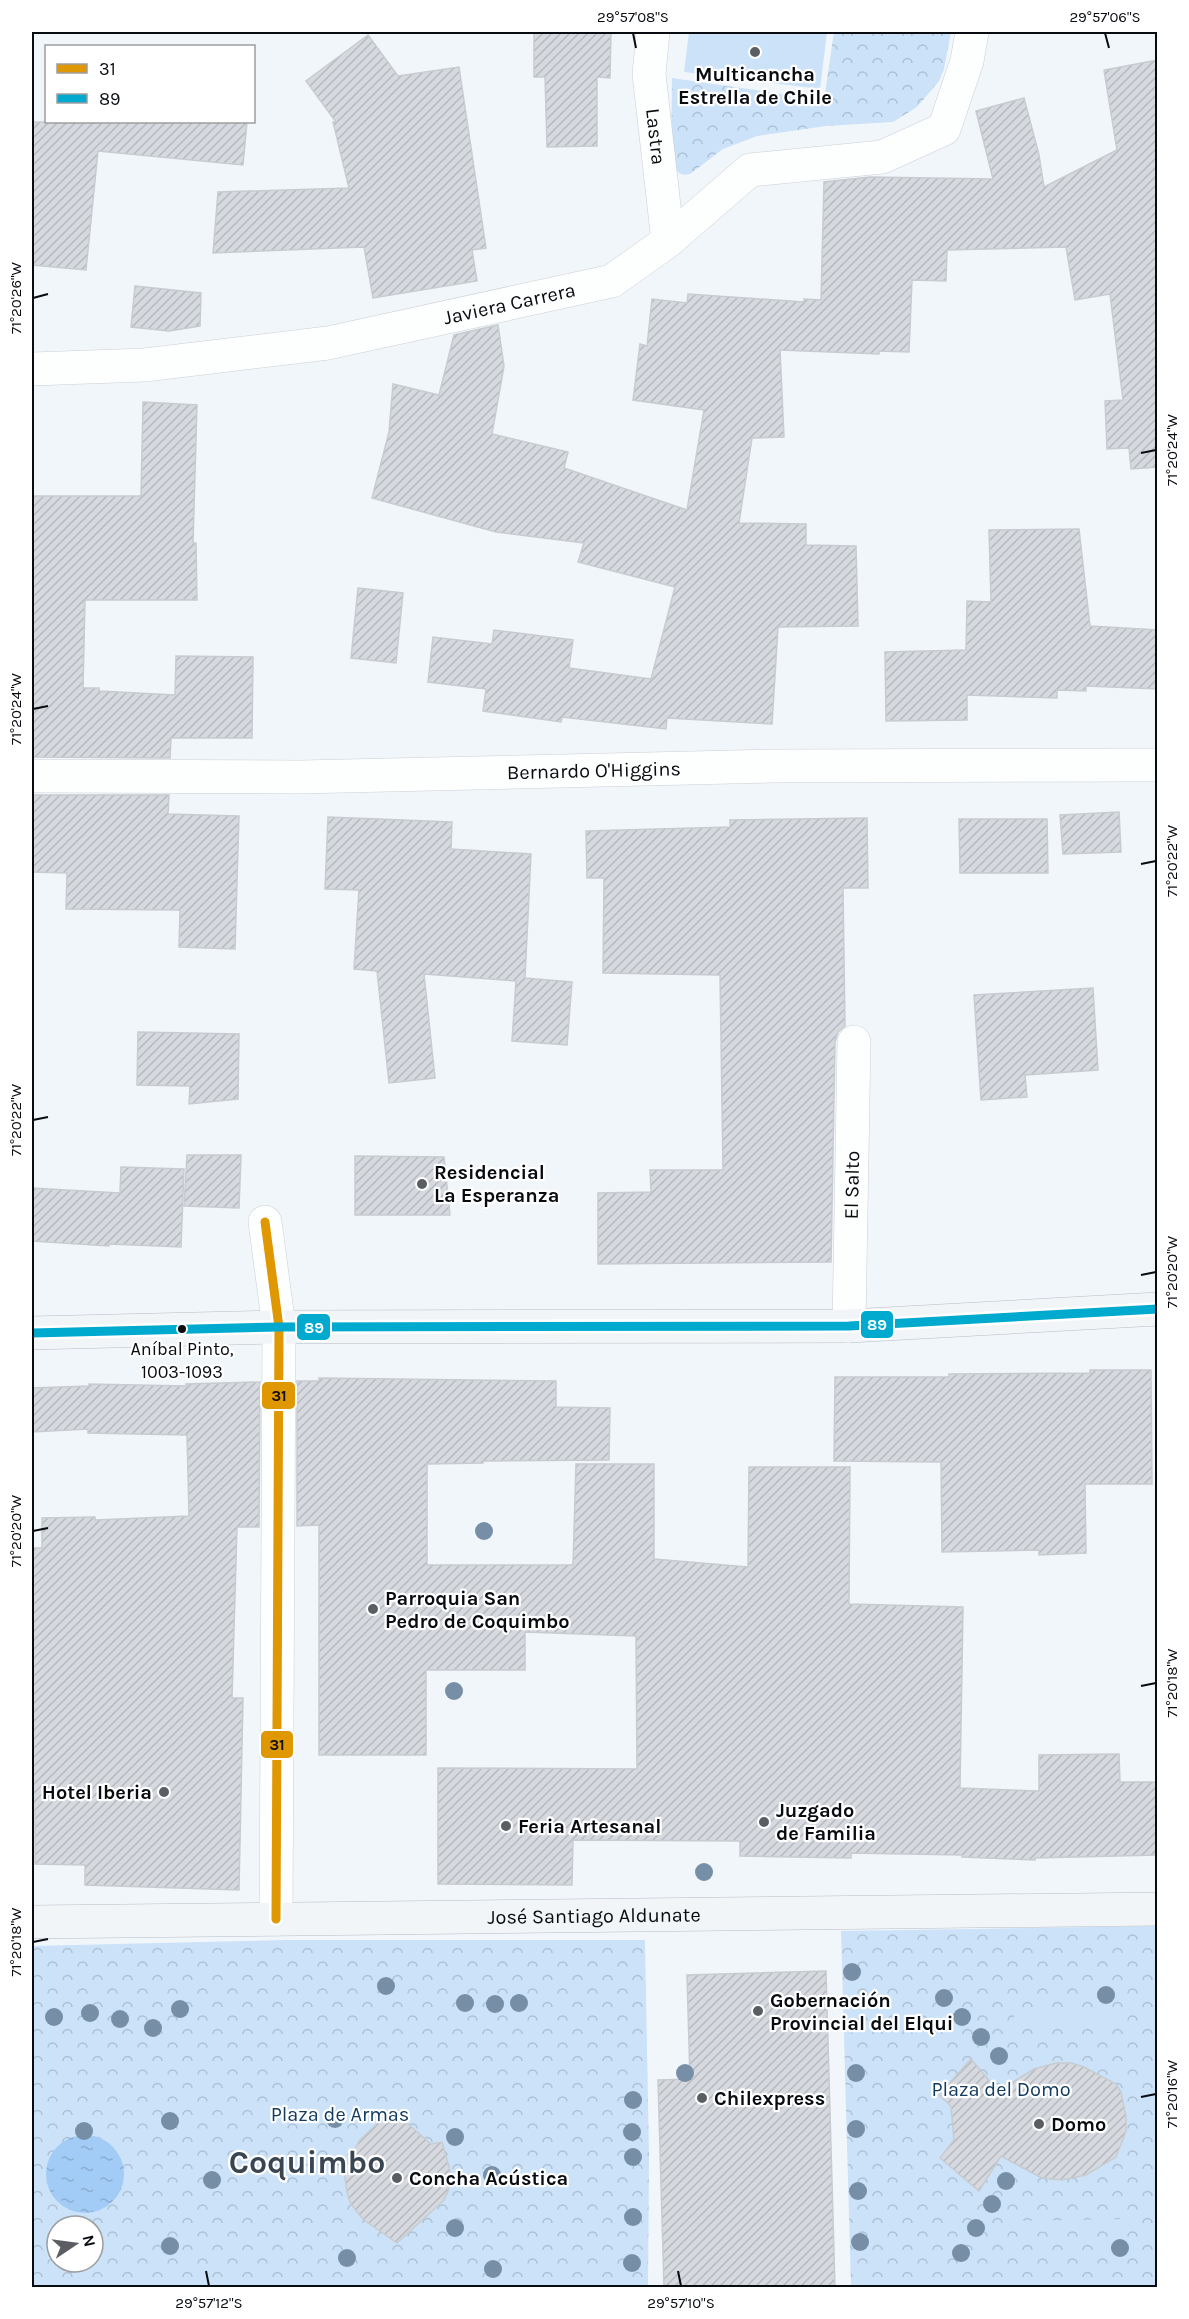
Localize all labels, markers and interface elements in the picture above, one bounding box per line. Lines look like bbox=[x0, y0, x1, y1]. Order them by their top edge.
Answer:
text: 29°57'08"S bbox=[597, 8, 669, 26]
text: 29°57'06"S bbox=[1069, 8, 1141, 26]
legend bbox=[45, 45, 255, 123]
marker: Multicancha Estrella de Chile bbox=[748, 45, 762, 59]
text: 31 bbox=[99, 58, 116, 80]
place label: Multicancha Estrella de Chile bbox=[678, 63, 832, 109]
text: 89 bbox=[99, 88, 121, 110]
street label: Lastra bbox=[641, 107, 670, 166]
text: 71°20'26"W bbox=[7, 261, 25, 334]
street label: Javiera Carrera bbox=[441, 278, 578, 329]
text: 71°20'24"W bbox=[1163, 414, 1181, 486]
text: 71°20'24"W bbox=[7, 673, 25, 745]
street label: Bernardo O'Higgins bbox=[507, 757, 681, 784]
text: 71°20'22"W bbox=[1163, 824, 1181, 897]
text: 71°20'22"W bbox=[7, 1083, 25, 1156]
street label: El Salto bbox=[840, 1150, 864, 1220]
place label: Residencial La Esperanza bbox=[434, 1161, 559, 1207]
marker: Residencial La Esperanza bbox=[415, 1177, 429, 1191]
text: 71°20'20"W bbox=[1163, 1235, 1181, 1308]
line badge: 89 bbox=[860, 1310, 894, 1339]
line badge: 89 bbox=[296, 1313, 331, 1341]
text: 89 bbox=[867, 1315, 887, 1334]
text: 89 bbox=[304, 1318, 324, 1337]
marker: Aníbal Pinto, 1003-1093 bbox=[176, 1323, 188, 1335]
place label: Aníbal Pinto, 1003-1093 bbox=[130, 1338, 234, 1383]
line badge: 31 bbox=[261, 1381, 296, 1410]
text: 31 bbox=[271, 1386, 287, 1405]
text: 71°20'20"W bbox=[7, 1494, 25, 1567]
place label: Parroquia San Pedro de Coquimbo bbox=[385, 1587, 570, 1633]
marker: Parroquia San Pedro de Coquimbo bbox=[366, 1602, 380, 1616]
text: 71°20'18"W bbox=[1163, 1648, 1181, 1717]
line badge: 31 bbox=[260, 1730, 294, 1759]
text: 31 bbox=[269, 1735, 285, 1754]
place label: Hotel Iberia bbox=[42, 1781, 152, 1804]
marker: Hotel Iberia bbox=[157, 1785, 171, 1799]
place label: Juzgado de Familia bbox=[776, 1799, 876, 1845]
place label: Feria Artesanal bbox=[518, 1815, 661, 1838]
marker: Juzgado de Familia bbox=[757, 1815, 771, 1829]
marker: Feria Artesanal bbox=[499, 1819, 513, 1833]
street label: José Santiago Aldunate bbox=[487, 1903, 701, 1929]
text: 71°20'18"W bbox=[7, 1907, 25, 1976]
place label: Gobernación Provincial del Elqui bbox=[770, 1989, 953, 2035]
marker: Gobernación Provincial del Elqui bbox=[751, 2004, 765, 2018]
text: 71°20'16"W bbox=[1163, 2059, 1181, 2128]
park label: Plaza del Domo bbox=[931, 2078, 1071, 2101]
place label: Chilexpress bbox=[714, 2087, 825, 2110]
marker: Chilexpress bbox=[695, 2091, 709, 2105]
park label: Plaza de Armas bbox=[271, 2103, 409, 2126]
place label: Domo bbox=[1051, 2113, 1106, 2136]
marker: Domo bbox=[1032, 2117, 1046, 2131]
district label: Coquimbo bbox=[229, 2144, 385, 2181]
place label: Concha Acústica bbox=[409, 2167, 568, 2190]
marker: Concha Acústica bbox=[390, 2171, 404, 2185]
north arrow bbox=[45, 2214, 105, 2274]
text: N bbox=[79, 2233, 100, 2248]
text: 29°57'12"S bbox=[175, 2294, 243, 2312]
text: 29°57'10"S bbox=[647, 2294, 715, 2312]

